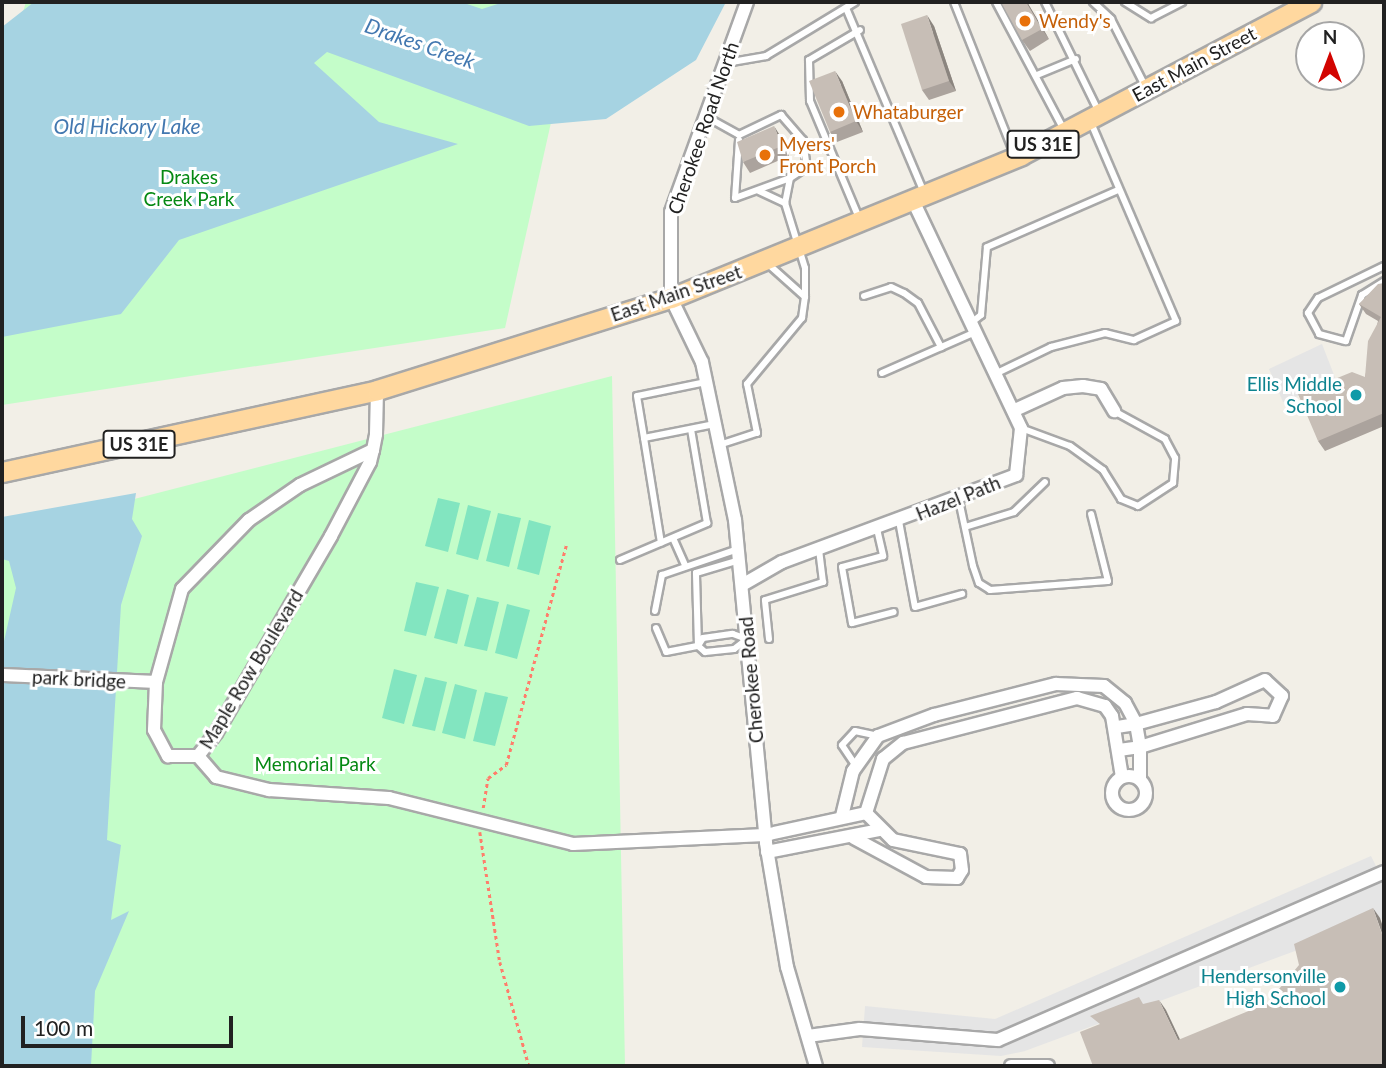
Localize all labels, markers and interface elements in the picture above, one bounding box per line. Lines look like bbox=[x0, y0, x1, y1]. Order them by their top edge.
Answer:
place label: Wendy's bbox=[1039, 10, 1111, 32]
water label: Drakes Creek bbox=[362, 12, 478, 74]
marker: Wendy's bbox=[1017, 13, 1033, 29]
north arrow bbox=[1295, 21, 1365, 91]
street label: East Main Street bbox=[1128, 22, 1260, 106]
text: N bbox=[1323, 25, 1337, 48]
street label: Cherokee Road North bbox=[663, 39, 743, 217]
place label: Whataburger bbox=[853, 101, 963, 123]
marker: Whataburger bbox=[831, 104, 847, 120]
water label: Old Hickory Lake bbox=[53, 113, 201, 139]
road number: US 31E bbox=[1006, 130, 1080, 159]
place label: Myers' Front Porch bbox=[779, 133, 876, 177]
marker: Myers' Front Porch bbox=[757, 147, 773, 163]
park label: Drakes Creek Park bbox=[144, 166, 234, 210]
street label: East Main Street bbox=[607, 260, 745, 326]
place label: Ellis Middle School bbox=[1247, 373, 1342, 417]
marker: Ellis Middle School bbox=[1348, 387, 1364, 403]
road number: US 31E bbox=[102, 430, 176, 458]
street label: Hazel Path bbox=[912, 471, 1004, 525]
street label: Maple Row Boulevard bbox=[194, 585, 308, 753]
street label: Cherokee Road bbox=[734, 616, 768, 744]
street label: park bridge bbox=[31, 665, 127, 693]
park label: Memorial Park bbox=[254, 753, 376, 775]
place label: Hendersonville High School bbox=[1201, 965, 1326, 1009]
marker: Hendersonville High School bbox=[1332, 979, 1348, 995]
scale bar bbox=[24, 1002, 236, 1046]
text: 100 m bbox=[34, 1015, 93, 1040]

